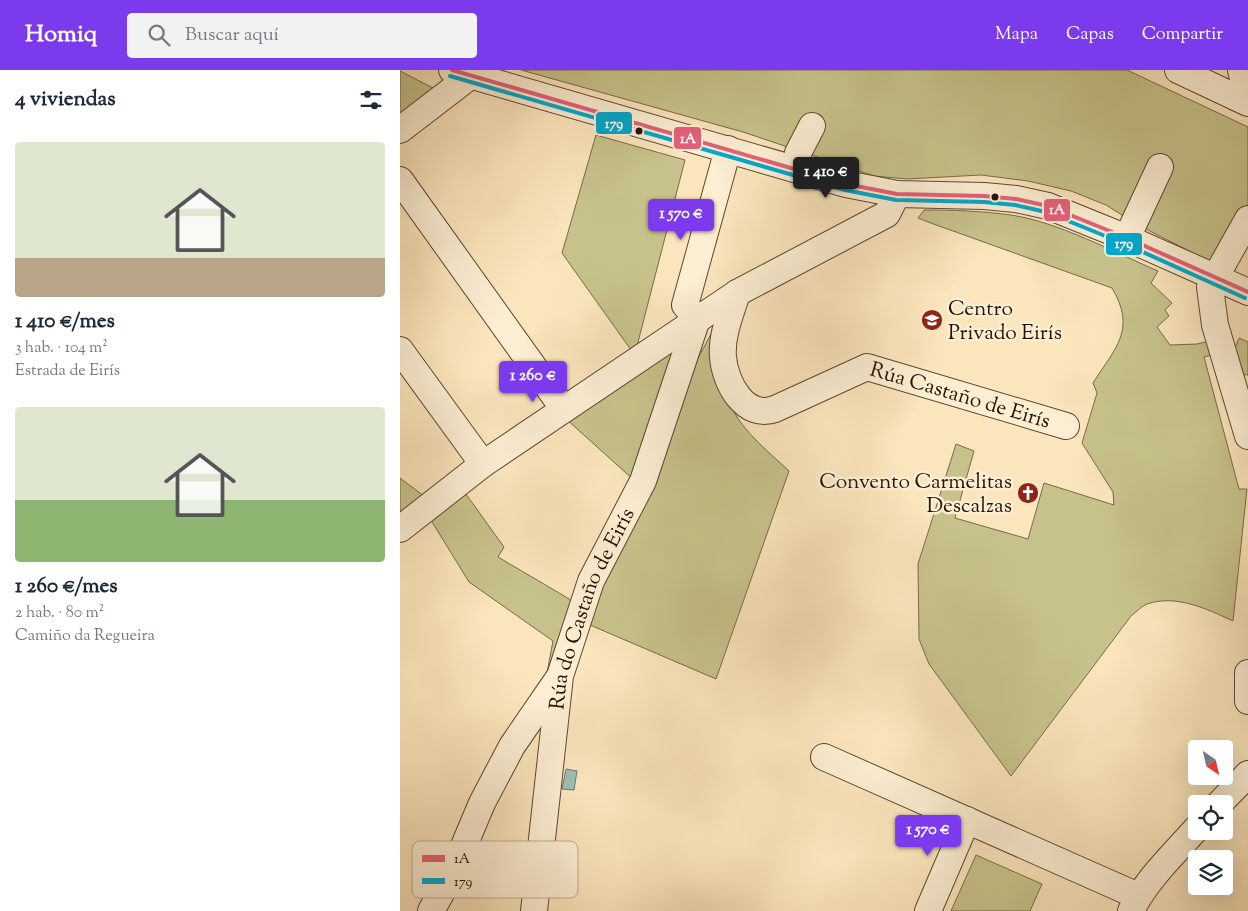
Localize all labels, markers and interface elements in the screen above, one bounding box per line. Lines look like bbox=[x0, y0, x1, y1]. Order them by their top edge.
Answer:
search box bbox=[127, 13, 477, 58]
text: Homiq bbox=[25, 18, 97, 52]
icon: search bbox=[145, 21, 173, 49]
text: Buscar aquí bbox=[185, 22, 279, 49]
text: Mapa bbox=[995, 22, 1038, 48]
text: Capas bbox=[1066, 22, 1114, 48]
text: Compartir bbox=[1142, 22, 1223, 48]
text: 4 viviendas bbox=[15, 85, 116, 115]
icon: filters bbox=[357, 86, 385, 114]
line badge: 179 bbox=[595, 111, 633, 135]
text: 179 bbox=[605, 115, 623, 135]
unlabelled marker bbox=[634, 126, 644, 136]
line badge: 1A bbox=[673, 126, 702, 150]
text: 1A bbox=[680, 130, 697, 150]
pin: 1 410 € bbox=[780, 156, 872, 199]
text: 1 410 € bbox=[804, 161, 848, 184]
icon: home bbox=[155, 175, 245, 265]
unlabelled marker bbox=[990, 192, 1000, 202]
pin: 1 570 € bbox=[635, 198, 727, 241]
line badge: 1A bbox=[1043, 198, 1071, 222]
text: 1A bbox=[1049, 201, 1066, 221]
text: 1 570 € bbox=[659, 203, 703, 226]
line badge: 179 bbox=[1105, 232, 1143, 256]
text: 179 bbox=[1115, 235, 1133, 255]
place label: Centro Privado Eirís bbox=[948, 295, 1062, 349]
text: 1 410 €/mes bbox=[15, 307, 115, 337]
school or university icon: Centro Privado Eirís bbox=[920, 308, 944, 332]
text: 3 hab. · 104 m² bbox=[15, 337, 108, 360]
street label: Rúa Castaño de Eirís bbox=[866, 356, 1054, 438]
text: Estrada de Eirís bbox=[15, 360, 120, 383]
pin: 1 260 € bbox=[487, 360, 579, 403]
text: 1 260 € bbox=[510, 365, 556, 388]
icon: home bbox=[155, 440, 245, 530]
place label: Convento Carmelitas Descalzas bbox=[819, 468, 1012, 522]
church icon: Convento Carmelitas Descalzas bbox=[1016, 481, 1040, 505]
street label: Rúa do Castaño de Eirís bbox=[543, 503, 643, 711]
text: 1 260 €/mes bbox=[15, 572, 117, 602]
text: 2 hab. · 80 m² bbox=[15, 602, 104, 625]
text: Camiño da Regueira bbox=[15, 625, 155, 648]
north arrow bbox=[1188, 740, 1232, 785]
map controls bbox=[1188, 740, 1233, 895]
button: locate bbox=[1188, 795, 1233, 840]
pin: 1 570 € bbox=[882, 814, 974, 857]
text: 1 570 € bbox=[906, 819, 950, 842]
legend bbox=[412, 841, 578, 898]
text: 1A bbox=[454, 850, 471, 870]
button: layers bbox=[1188, 850, 1233, 895]
text: 179 bbox=[454, 873, 473, 893]

